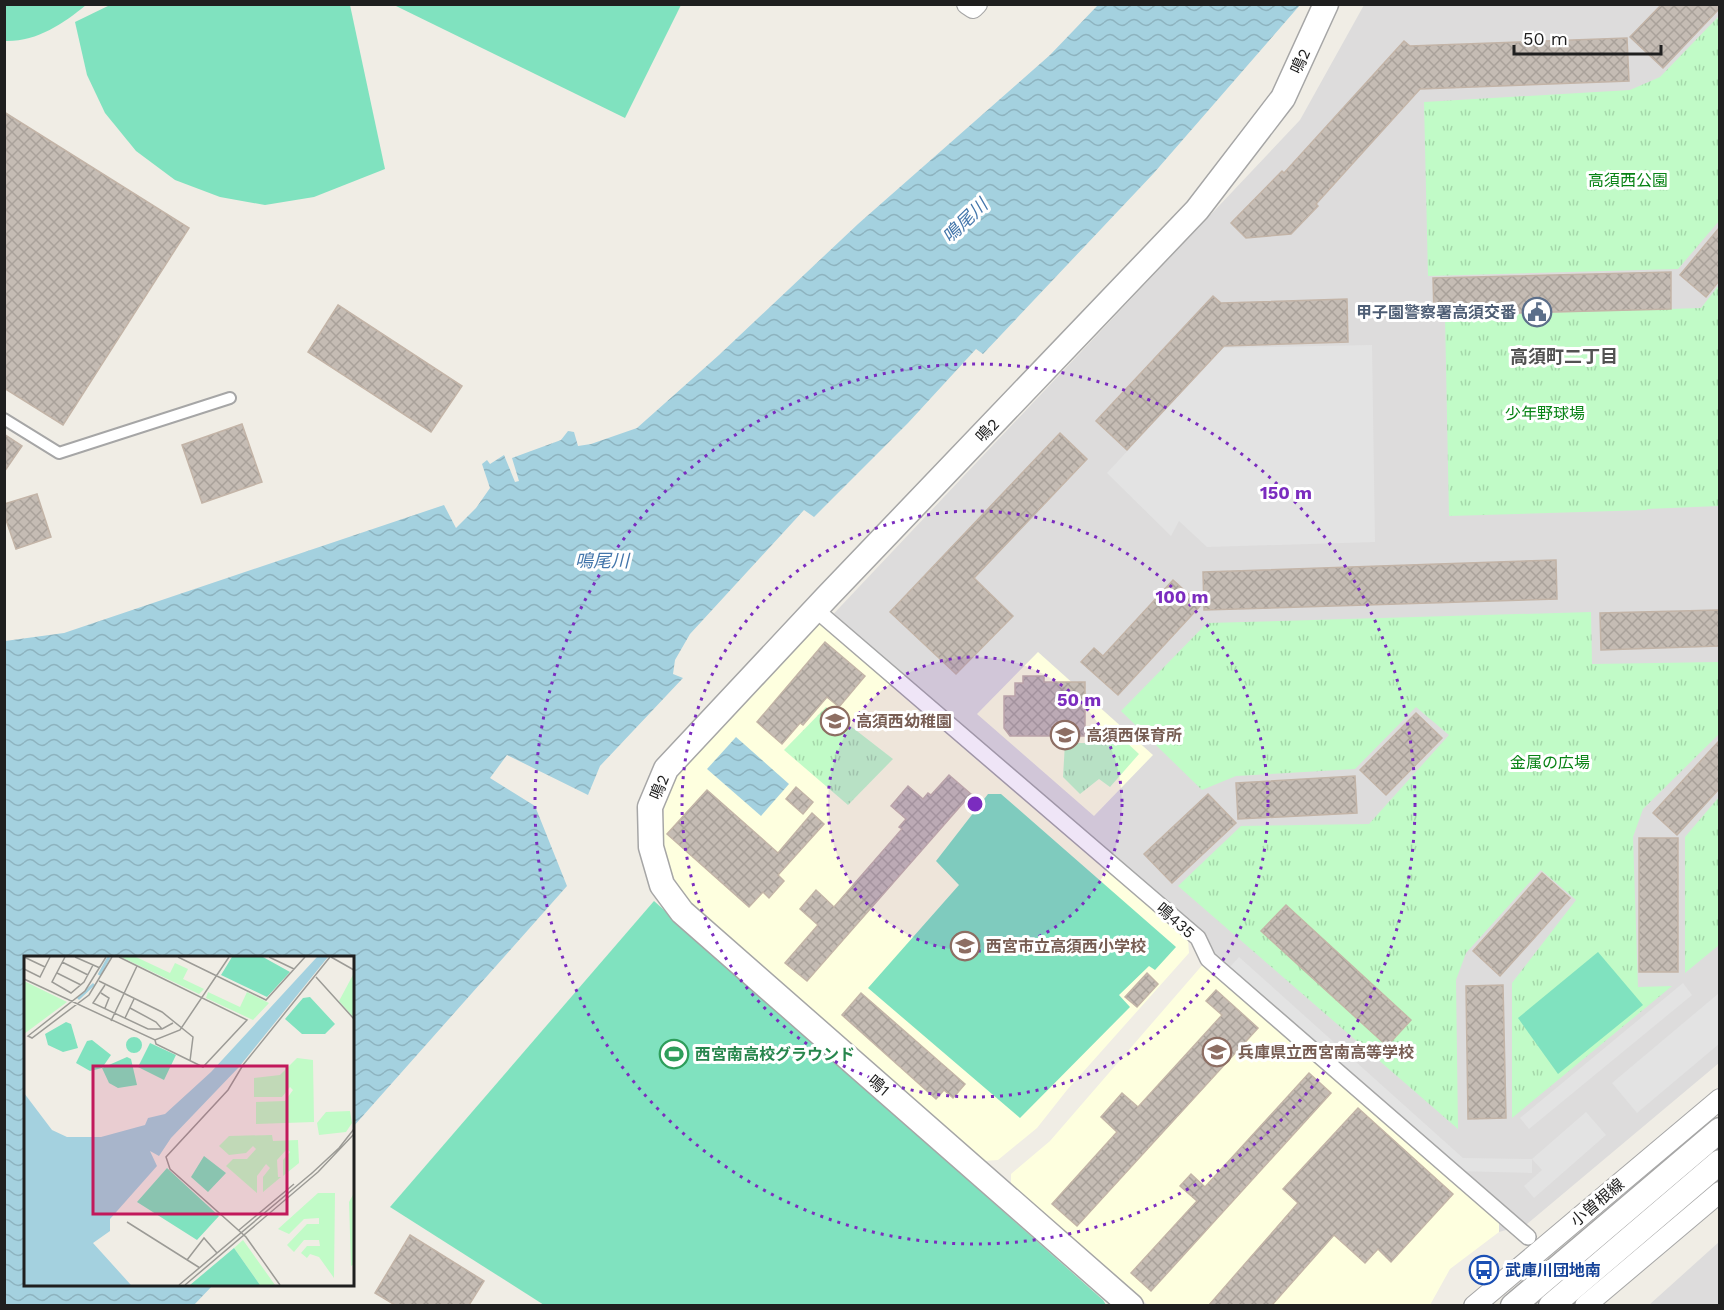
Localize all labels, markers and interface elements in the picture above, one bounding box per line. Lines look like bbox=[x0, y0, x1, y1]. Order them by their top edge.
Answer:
scale bar bbox=[1514, 18, 1661, 56]
text: 50 m bbox=[1523, 28, 1568, 49]
street label: 鳴2 bbox=[1286, 46, 1314, 77]
park label: 高須西公園 bbox=[1588, 171, 1668, 190]
water label: 鳴尾川 bbox=[938, 193, 993, 247]
public building icon: 甲子園警察署高須交番 bbox=[1521, 296, 1553, 328]
place label: 甲子園警察署高須交番 bbox=[1356, 303, 1516, 322]
district label: 高須町二丁目 bbox=[1510, 346, 1618, 367]
park label: 少年野球場 bbox=[1505, 404, 1585, 423]
street label: 鳴2 bbox=[972, 415, 1003, 446]
text: 150 m bbox=[1260, 482, 1312, 503]
water label: 鳴尾川 bbox=[575, 550, 631, 571]
text: 100 m bbox=[1155, 586, 1209, 607]
text: 50 m bbox=[1057, 689, 1101, 710]
school or university icon: 高須西幼稚園 bbox=[819, 705, 851, 737]
place label: 高須西幼稚園 bbox=[856, 712, 952, 731]
school or university icon: 高須西保育所 bbox=[1049, 719, 1081, 751]
place label: 高須西保育所 bbox=[1086, 726, 1182, 745]
park label: 金属の広場 bbox=[1510, 753, 1590, 772]
street label: 鳴2 bbox=[646, 772, 673, 803]
centre of rings bbox=[965, 794, 985, 814]
street label: 鳴435 bbox=[1153, 899, 1199, 942]
school or university icon: 西宮市立高須西小学校 bbox=[949, 930, 981, 962]
place label: 西宮市立高須西小学校 bbox=[986, 937, 1146, 956]
inset map bbox=[24, 956, 354, 1286]
school or university icon: 兵庫県立西宮南高等学校 bbox=[1201, 1036, 1233, 1068]
sports icon: 西宮南高校グラウンド bbox=[658, 1038, 690, 1070]
place label: 兵庫県立西宮南高等学校 bbox=[1238, 1043, 1414, 1062]
place label: 西宮南高校グラウンド bbox=[695, 1045, 855, 1064]
street label: 鳴1 bbox=[864, 1071, 893, 1100]
street label: 小曽根線 bbox=[1567, 1175, 1628, 1230]
bus stop icon: 武庫川団地南 bbox=[1468, 1254, 1500, 1286]
place label: 武庫川団地南 bbox=[1505, 1261, 1601, 1280]

